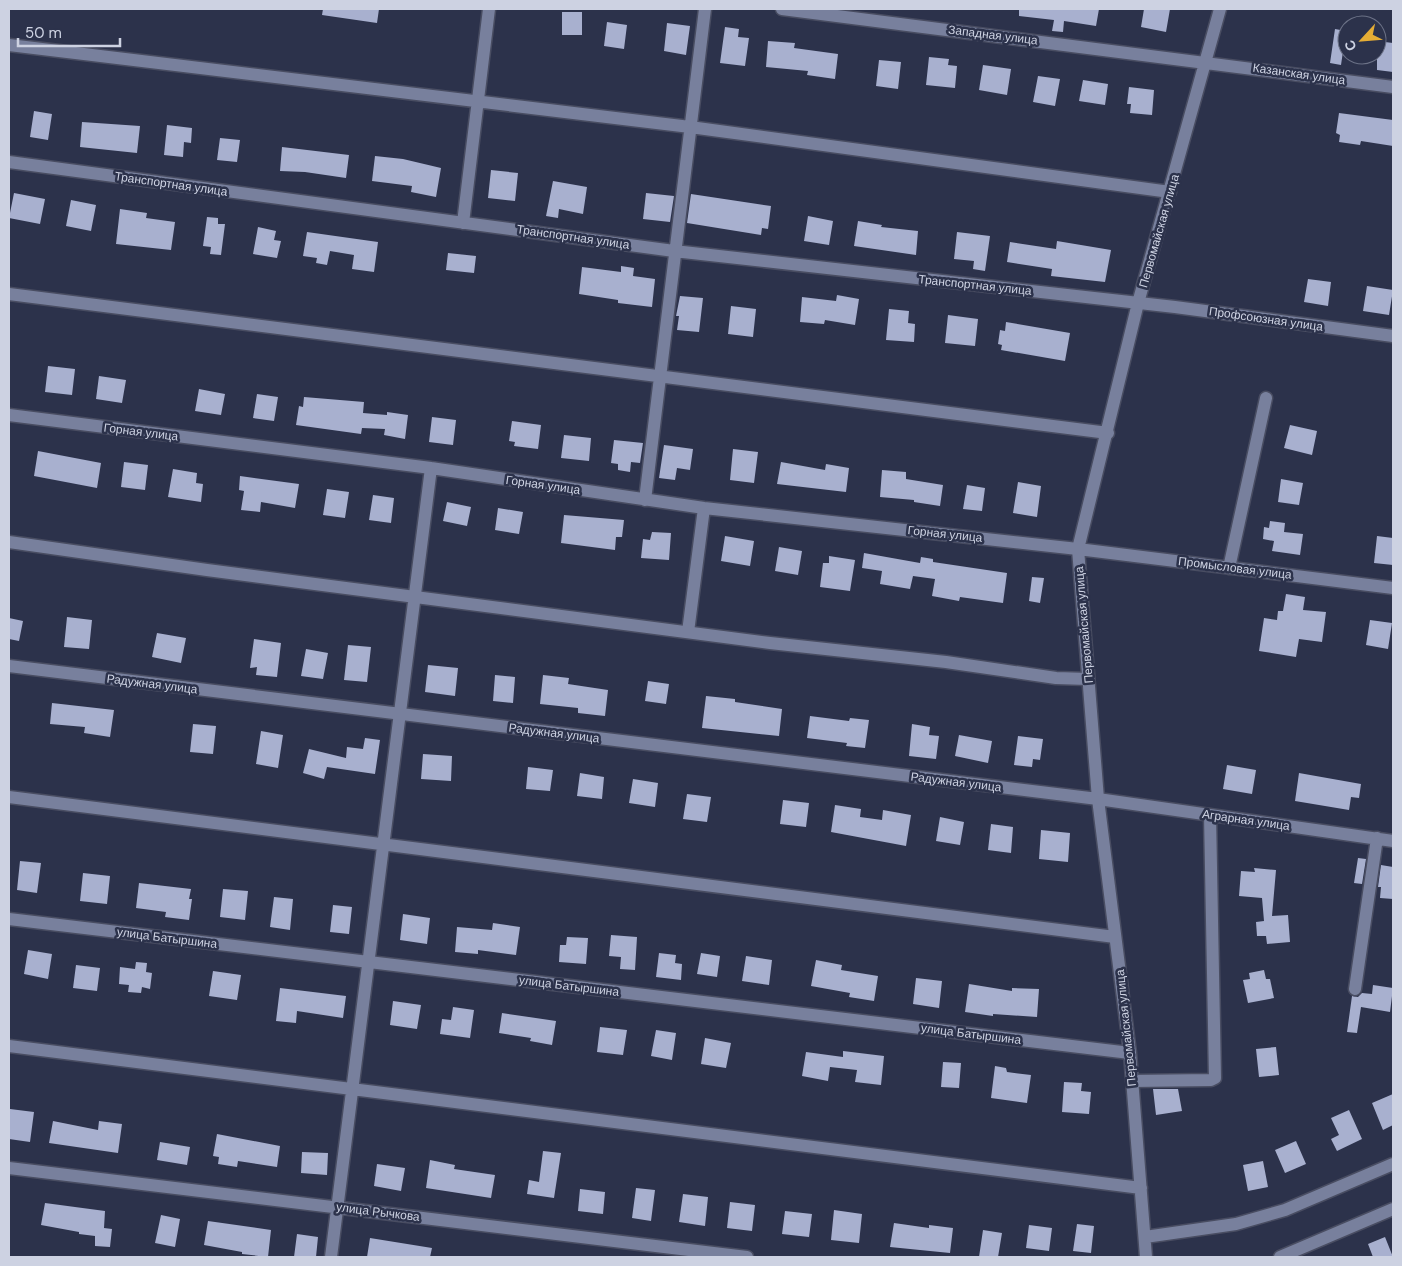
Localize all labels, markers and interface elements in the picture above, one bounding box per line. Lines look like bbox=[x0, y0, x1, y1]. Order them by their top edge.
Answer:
scale bar bbox=[18, 15, 120, 47]
north arrow bbox=[1337, 15, 1387, 65]
street label: Западная улица bbox=[947, 22, 1039, 48]
text: 50 m bbox=[25, 23, 62, 43]
text: С bbox=[1340, 37, 1361, 54]
street label: Казанская улица bbox=[1252, 60, 1347, 88]
street label: Транспортная улица bbox=[114, 168, 229, 200]
street label: Первомайская улица bbox=[1135, 172, 1183, 290]
street label: Транспортная улица bbox=[516, 221, 631, 253]
street label: Транспортная улица bbox=[918, 271, 1033, 299]
street label: Профсоюзная улица bbox=[1208, 303, 1324, 335]
street label: Горная улица bbox=[103, 419, 180, 445]
street label: Горная улица bbox=[505, 472, 582, 498]
street label: Горная улица bbox=[907, 522, 983, 546]
street label: Промысловая улица bbox=[1177, 553, 1293, 583]
street label: Первомайская улица bbox=[1071, 566, 1097, 684]
street label: Радужная улица bbox=[106, 670, 199, 698]
street label: Радужная улица bbox=[508, 719, 601, 747]
street label: Радужная улица bbox=[910, 768, 1003, 796]
street label: Аграрная улица bbox=[1201, 806, 1291, 834]
street label: улица Батыршина bbox=[116, 924, 218, 952]
street label: Первомайская улица bbox=[1112, 968, 1140, 1087]
street label: улица Батыршина bbox=[518, 972, 620, 1000]
street label: улица Батыршина bbox=[920, 1020, 1022, 1048]
street label: улица Рычкова bbox=[335, 1199, 421, 1225]

